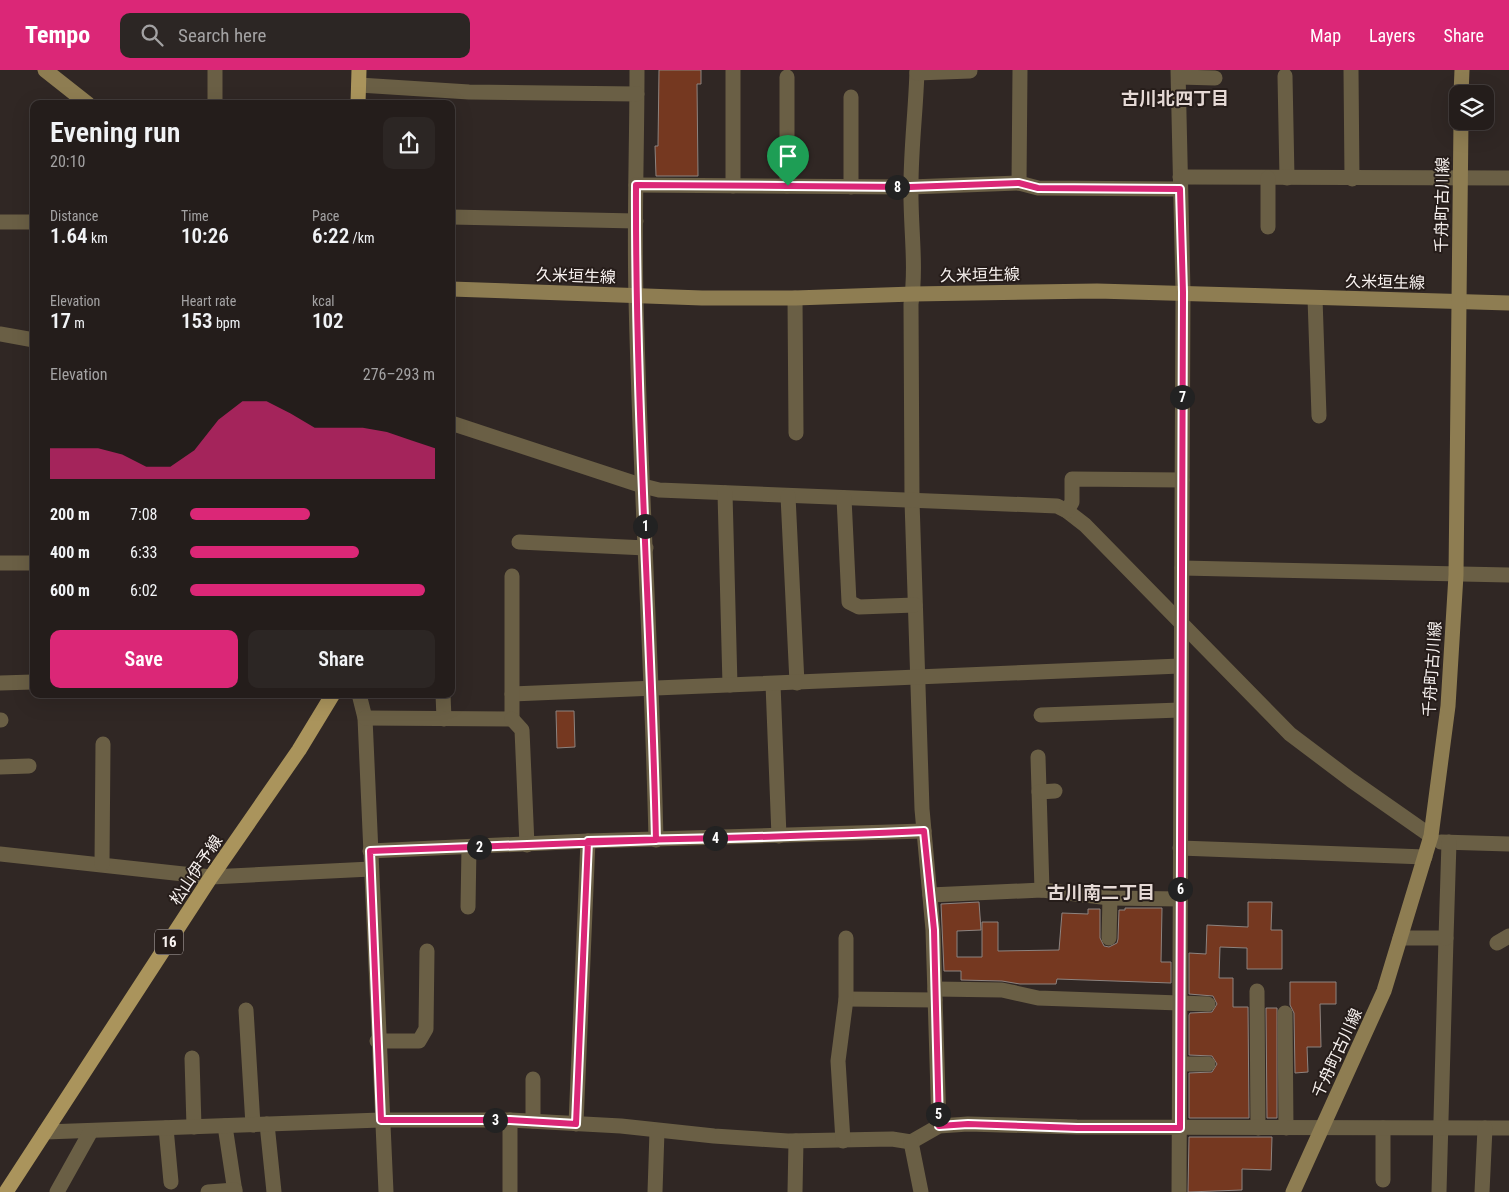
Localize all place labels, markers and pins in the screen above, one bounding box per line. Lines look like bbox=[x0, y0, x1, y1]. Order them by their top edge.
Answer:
pin bbox=[767, 135, 809, 186]
pin: 8 bbox=[884, 174, 910, 200]
pin: 7 bbox=[1170, 384, 1194, 410]
pin: 1 bbox=[632, 514, 658, 538]
pin: 4 bbox=[702, 826, 728, 850]
pin: 2 bbox=[466, 834, 492, 860]
pin: 6 bbox=[1168, 876, 1192, 902]
pin: 5 bbox=[926, 1102, 950, 1126]
pin: 3 bbox=[482, 1108, 508, 1132]

